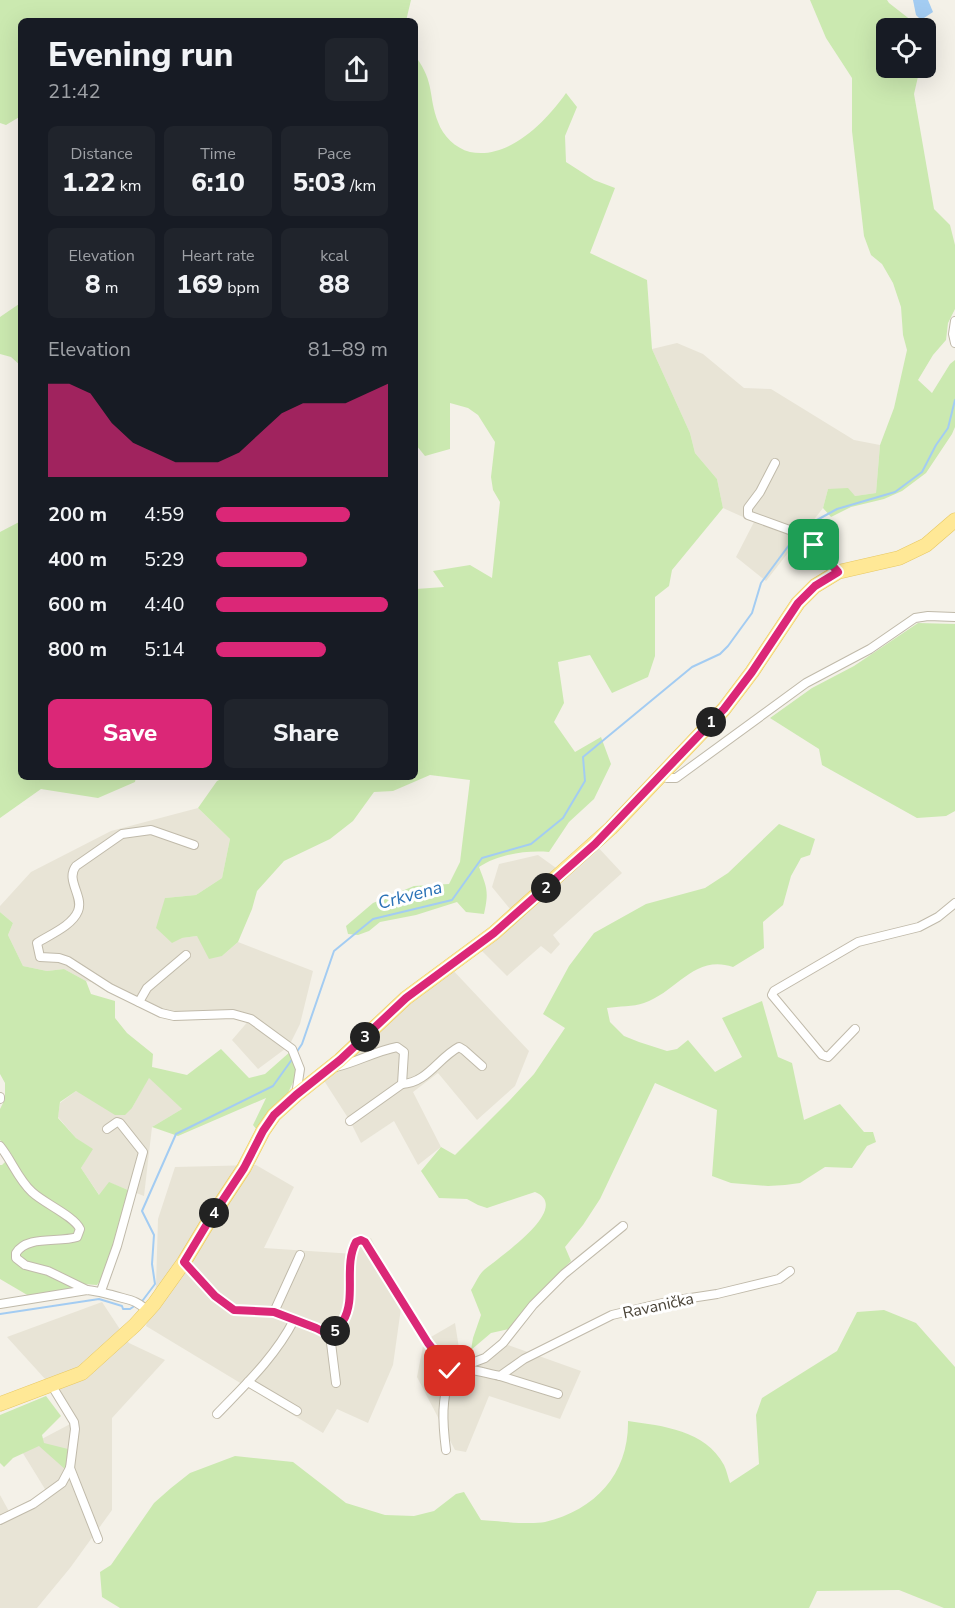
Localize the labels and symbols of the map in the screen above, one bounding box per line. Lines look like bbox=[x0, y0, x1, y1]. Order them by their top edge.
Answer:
pin bbox=[788, 519, 839, 570]
pin: 1 bbox=[696, 707, 726, 737]
pin: 2 bbox=[531, 873, 561, 903]
water label: Crkvena bbox=[375, 875, 445, 915]
pin: 3 bbox=[350, 1022, 380, 1052]
pin: 4 bbox=[199, 1198, 229, 1228]
street label: Ravanička bbox=[621, 1288, 696, 1324]
pin: 5 bbox=[320, 1316, 350, 1346]
pin bbox=[424, 1345, 475, 1396]

